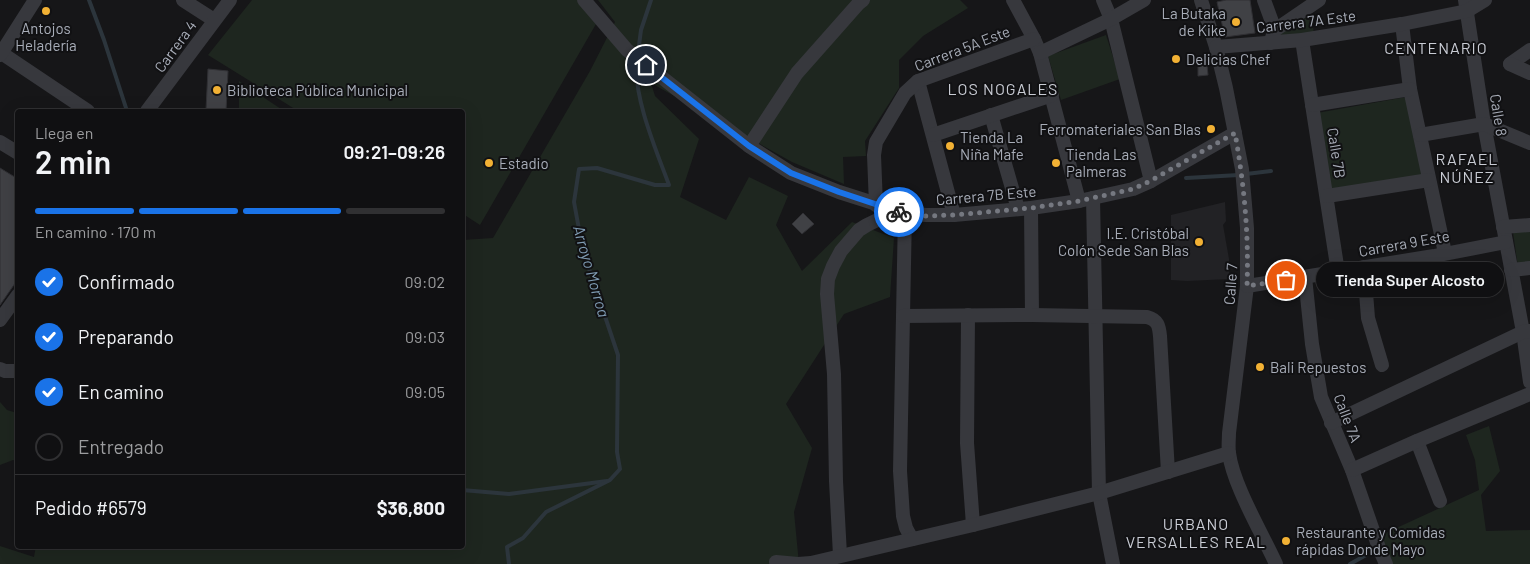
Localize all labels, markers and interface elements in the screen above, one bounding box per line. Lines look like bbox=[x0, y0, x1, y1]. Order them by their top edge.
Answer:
place label: La Butaka de Kike bbox=[1161, 4, 1226, 39]
marker: Antojos Heladería bbox=[40, 5, 52, 17]
street label: Carrera 7A Este bbox=[1255, 6, 1357, 36]
street label: Carrera 4 bbox=[150, 16, 200, 76]
marker: La Butaka de Kike bbox=[1230, 16, 1242, 28]
place label: Antojos Heladería bbox=[15, 19, 77, 54]
street label: Carrera 5A Este bbox=[912, 22, 1012, 74]
district label: CENTENARIO bbox=[1384, 38, 1488, 57]
pin bbox=[625, 44, 667, 86]
place label: Delicias Chef bbox=[1186, 50, 1270, 68]
icon: home bbox=[632, 51, 660, 79]
marker: Delicias Chef bbox=[1170, 53, 1182, 65]
district label: LOS NOGALES bbox=[948, 79, 1058, 98]
place label: Biblioteca Pública Municipal bbox=[227, 81, 408, 99]
marker: Biblioteca Pública Municipal bbox=[211, 84, 223, 96]
street label: Calle 8 bbox=[1487, 93, 1511, 137]
place label: Ferromateriales San Blas bbox=[1039, 120, 1201, 138]
text: Llega en bbox=[35, 123, 93, 142]
marker: Ferromateriales San Blas bbox=[1205, 123, 1217, 135]
street label: Calle 7B bbox=[1324, 126, 1350, 180]
place label: Tienda La Niña Mafe bbox=[960, 128, 1024, 163]
text: 09:21–09:26 bbox=[344, 140, 445, 163]
marker: Tienda La Niña Mafe bbox=[944, 140, 956, 152]
text: 2 min bbox=[35, 142, 111, 180]
place label: Tienda Las Palmeras bbox=[1066, 145, 1136, 180]
district label: RAFAEL NÚÑEZ bbox=[1436, 149, 1498, 186]
place label: Estadio bbox=[499, 154, 549, 172]
marker: Estadio bbox=[483, 157, 495, 169]
marker: Tienda Las Palmeras bbox=[1050, 157, 1062, 169]
street label: Carrera 7B Este bbox=[935, 182, 1037, 208]
courier bbox=[874, 187, 924, 237]
icon: bike bbox=[885, 198, 913, 226]
text: En camino · 170 m bbox=[35, 222, 156, 241]
water label: Arroyo Morroa bbox=[570, 223, 614, 319]
place label: I.E. Cristóbal Colón Sede San Blas bbox=[1058, 224, 1189, 259]
street label: Carrera 9 Este bbox=[1357, 226, 1451, 260]
marker: I.E. Cristóbal Colón Sede San Blas bbox=[1193, 236, 1205, 248]
pin bbox=[1265, 259, 1307, 301]
callout: Tienda Super Alcosto bbox=[1316, 262, 1504, 298]
street label: Calle 7 bbox=[1220, 263, 1240, 305]
icon: bag bbox=[1272, 266, 1300, 294]
icon: check bbox=[35, 268, 63, 296]
text: Confirmado bbox=[78, 270, 175, 293]
text: Tienda Super Alcosto bbox=[1335, 270, 1485, 289]
text: 09:02 bbox=[405, 272, 445, 291]
icon: check bbox=[35, 323, 63, 351]
text: Preparando bbox=[78, 325, 174, 348]
text: 09:03 bbox=[405, 327, 445, 346]
place label: Bali Repuestos bbox=[1270, 358, 1366, 376]
marker: Bali Repuestos bbox=[1254, 361, 1266, 373]
icon: check bbox=[35, 378, 63, 406]
text: En camino bbox=[78, 380, 164, 403]
text: 09:05 bbox=[405, 382, 445, 401]
street label: Calle 7A bbox=[1331, 391, 1365, 445]
text: Entregado bbox=[78, 435, 164, 458]
text: Pedido #6579 bbox=[35, 496, 147, 519]
text: $36,800 bbox=[377, 496, 445, 519]
district label: URBANO VERSALLES REAL bbox=[1126, 514, 1266, 551]
place label: Restaurante y Comidas rápidas Donde Mayo bbox=[1296, 523, 1445, 558]
marker: Restaurante y Comidas rápidas Donde Mayo bbox=[1280, 535, 1292, 547]

